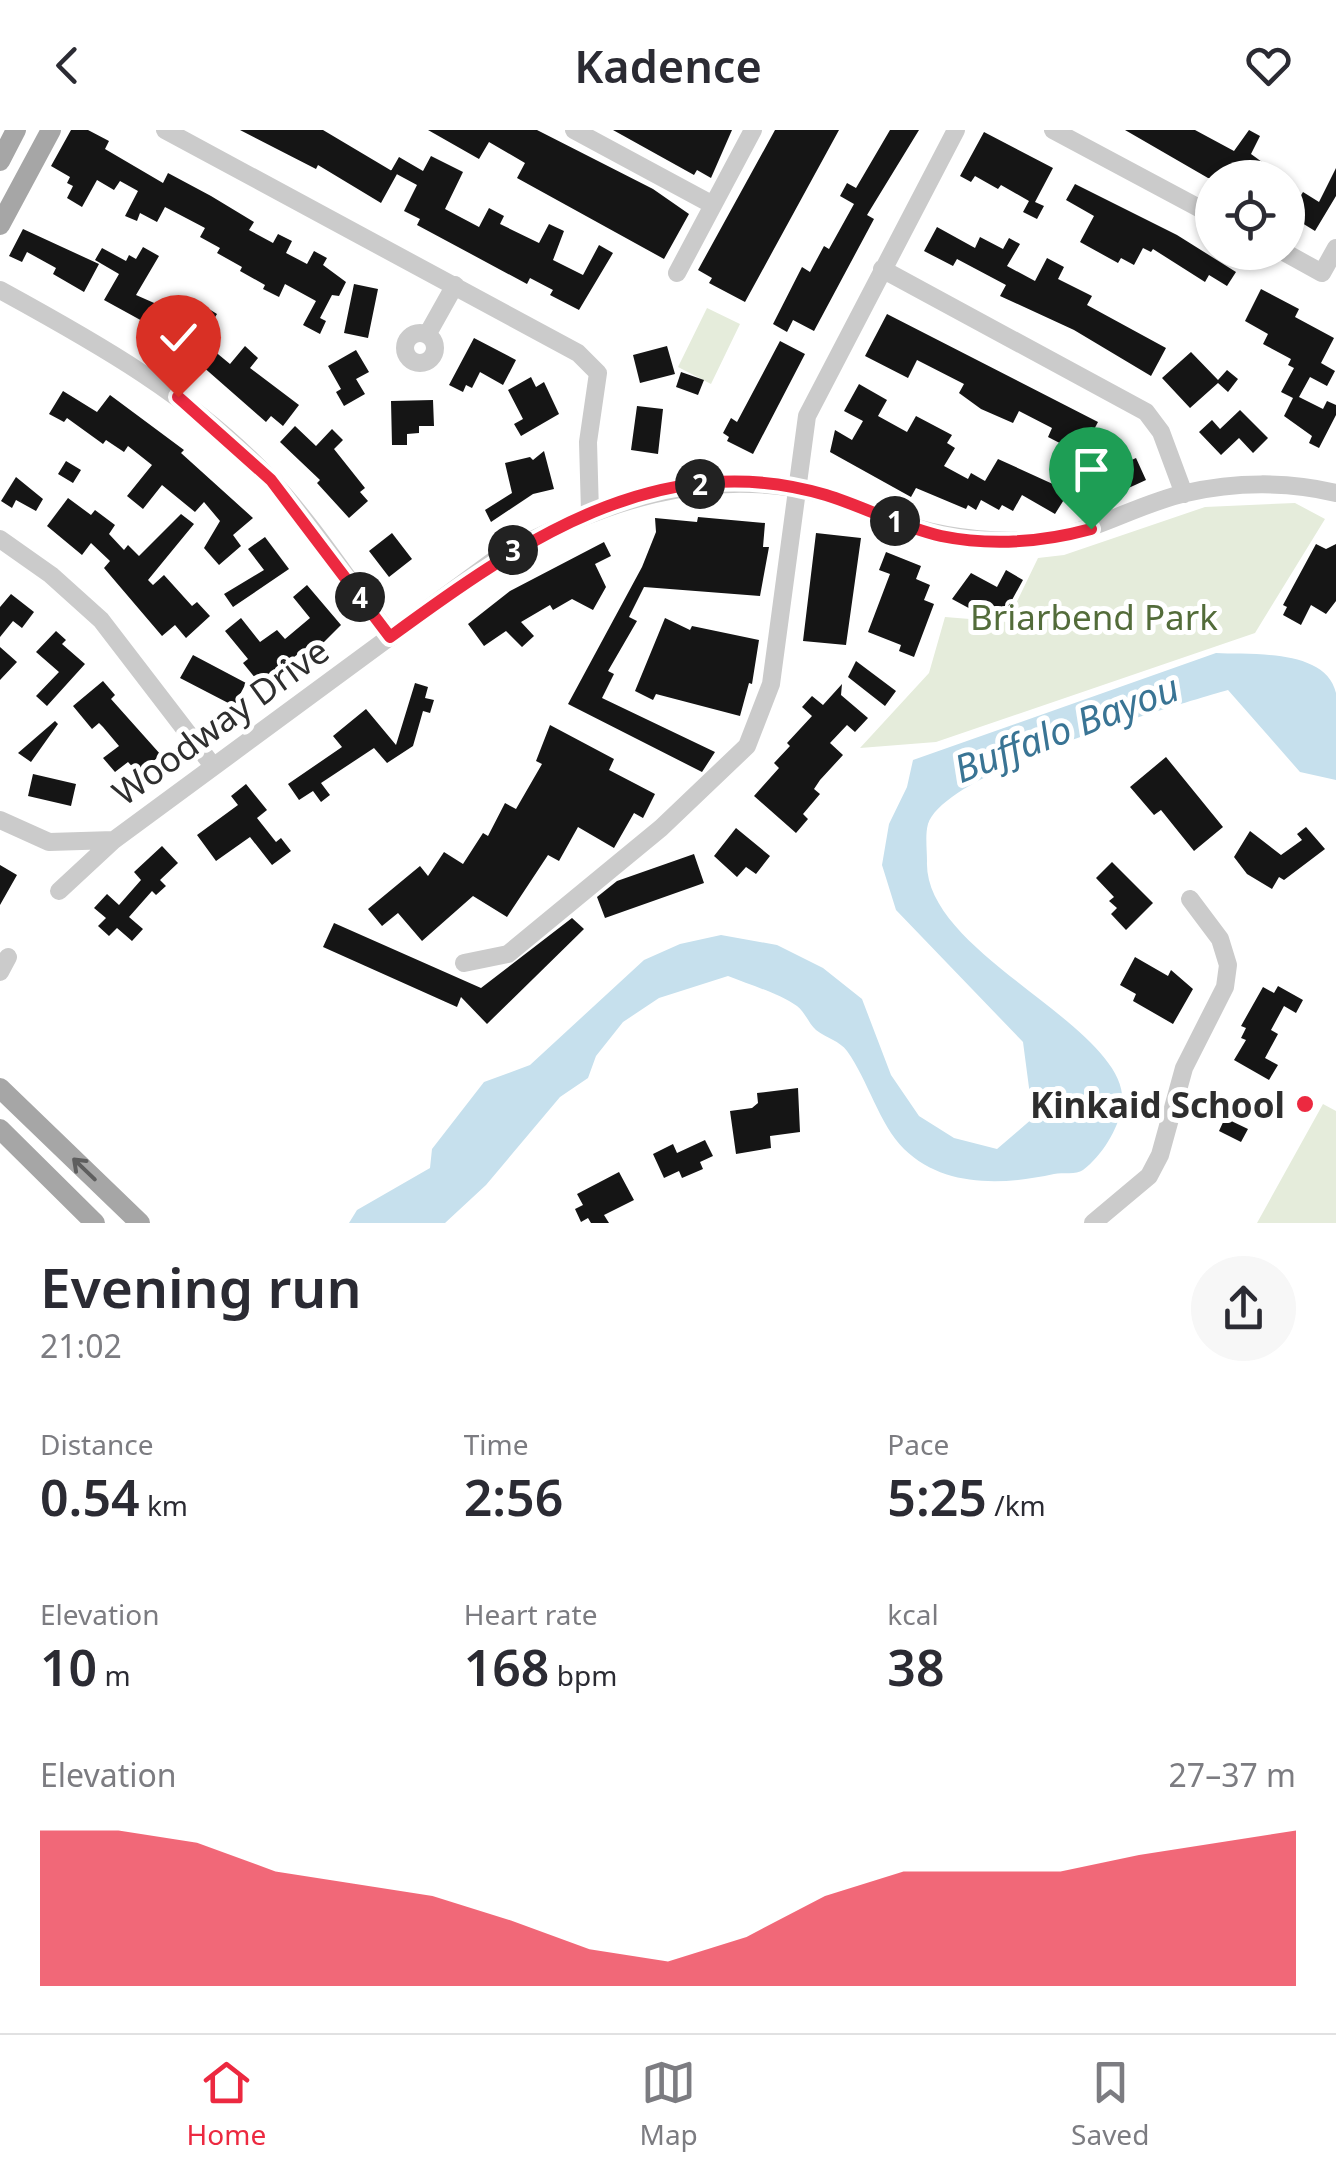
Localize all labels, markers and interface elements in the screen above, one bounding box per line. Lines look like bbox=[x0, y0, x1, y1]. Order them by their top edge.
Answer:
text: Kadence bbox=[574, 35, 762, 96]
icon: back bbox=[40, 38, 95, 93]
icon: heart bbox=[1241, 38, 1296, 93]
map controls bbox=[1195, 160, 1305, 270]
button: locate bbox=[1195, 160, 1305, 270]
pin bbox=[136, 295, 221, 398]
icon: check bbox=[151, 310, 206, 365]
pin bbox=[1049, 427, 1134, 530]
icon: arrive bbox=[1064, 442, 1119, 497]
pin: 2 bbox=[675, 459, 725, 509]
text: 2 bbox=[692, 465, 708, 503]
pin: 1 bbox=[870, 496, 920, 546]
text: 1 bbox=[887, 502, 903, 540]
pin: 3 bbox=[488, 525, 538, 575]
text: 3 bbox=[505, 531, 521, 569]
pin: 4 bbox=[335, 572, 385, 622]
text: 4 bbox=[352, 578, 368, 616]
park label: Briarbend Park bbox=[970, 593, 1218, 640]
street label: Woodway Drive bbox=[102, 627, 338, 815]
water label: Buffalo Bayou bbox=[946, 660, 1186, 794]
place label: Kinkaid School bbox=[1030, 1081, 1285, 1128]
marker: Kinkaid School bbox=[1294, 1093, 1316, 1115]
one-way arrow bbox=[72, 1158, 97, 1181]
text: Evening run bbox=[40, 1249, 361, 1324]
button: share bbox=[1191, 1256, 1296, 1361]
text: 21:02 bbox=[40, 1324, 122, 1367]
text: Distance bbox=[40, 1425, 153, 1463]
text: Time bbox=[464, 1425, 528, 1463]
text: Pace bbox=[887, 1425, 949, 1463]
text: 0.54 bbox=[40, 1463, 140, 1531]
text: 2:56 bbox=[464, 1463, 563, 1531]
text: 5:25 bbox=[887, 1463, 987, 1531]
text: km bbox=[140, 1486, 188, 1524]
text: /km bbox=[987, 1486, 1046, 1524]
text: Elevation bbox=[40, 1595, 160, 1633]
text: Heart rate bbox=[464, 1595, 597, 1633]
text: kcal bbox=[887, 1595, 939, 1633]
text: 10 bbox=[40, 1633, 97, 1701]
text: 168 bbox=[464, 1633, 549, 1701]
text: 38 bbox=[887, 1633, 945, 1701]
text: m bbox=[97, 1656, 131, 1694]
text: bpm bbox=[549, 1656, 617, 1694]
text: Elevation bbox=[40, 1753, 177, 1796]
text: 27–37 m bbox=[1169, 1753, 1296, 1796]
tab: Home bbox=[187, 2055, 266, 2153]
tab: Map bbox=[640, 2055, 698, 2153]
tab: Saved bbox=[1071, 2055, 1149, 2153]

